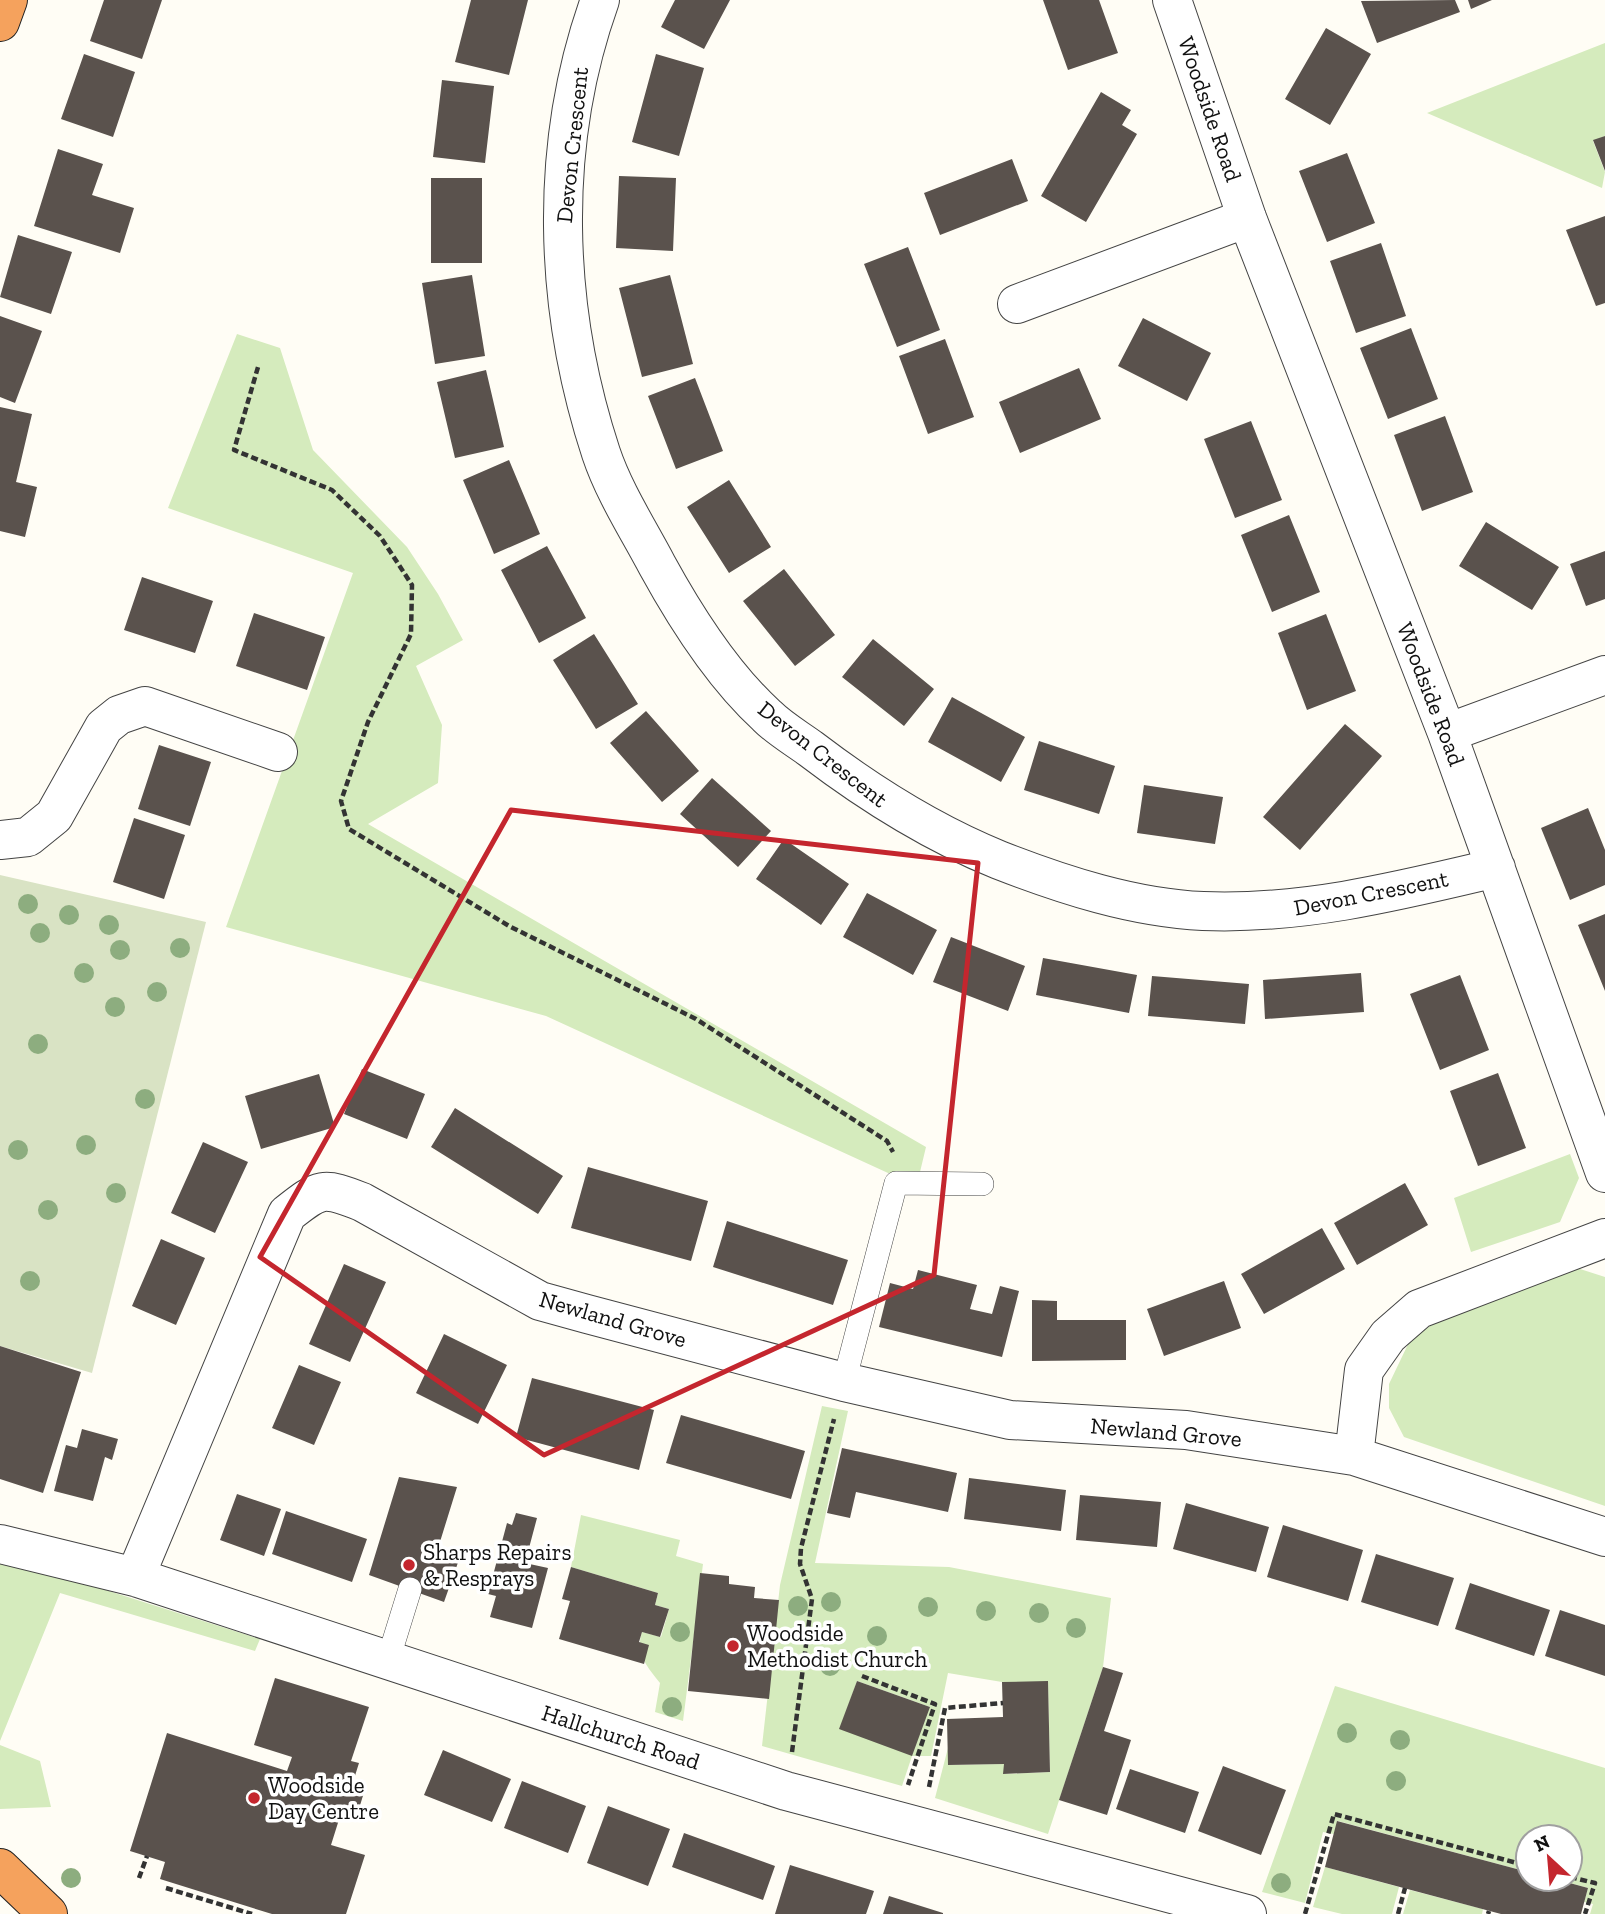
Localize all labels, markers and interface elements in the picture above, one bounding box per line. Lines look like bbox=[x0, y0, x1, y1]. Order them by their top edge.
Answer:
street label: Woodside Road bbox=[1172, 33, 1248, 185]
street label: Devon Crescent bbox=[550, 65, 594, 224]
street label: Woodside Road bbox=[1391, 618, 1471, 770]
street label: Devon Crescent bbox=[753, 695, 894, 814]
street label: Devon Crescent bbox=[1291, 864, 1451, 922]
street label: Newland Grove bbox=[536, 1285, 690, 1353]
street label: Newland Grove bbox=[1089, 1411, 1243, 1453]
place label: Sharps Repairs & Resprays bbox=[423, 1538, 572, 1592]
marker: Sharps Repairs & Resprays bbox=[401, 1557, 417, 1573]
place label: Woodside Methodist Church bbox=[747, 1619, 928, 1673]
marker: Woodside Methodist Church bbox=[725, 1638, 741, 1654]
street label: Hallchurch Road bbox=[538, 1698, 704, 1776]
place label: Woodside Day Centre bbox=[268, 1771, 379, 1825]
marker: Woodside Day Centre bbox=[246, 1790, 262, 1806]
north arrow bbox=[1514, 1823, 1584, 1893]
text: N bbox=[1530, 1830, 1553, 1857]

